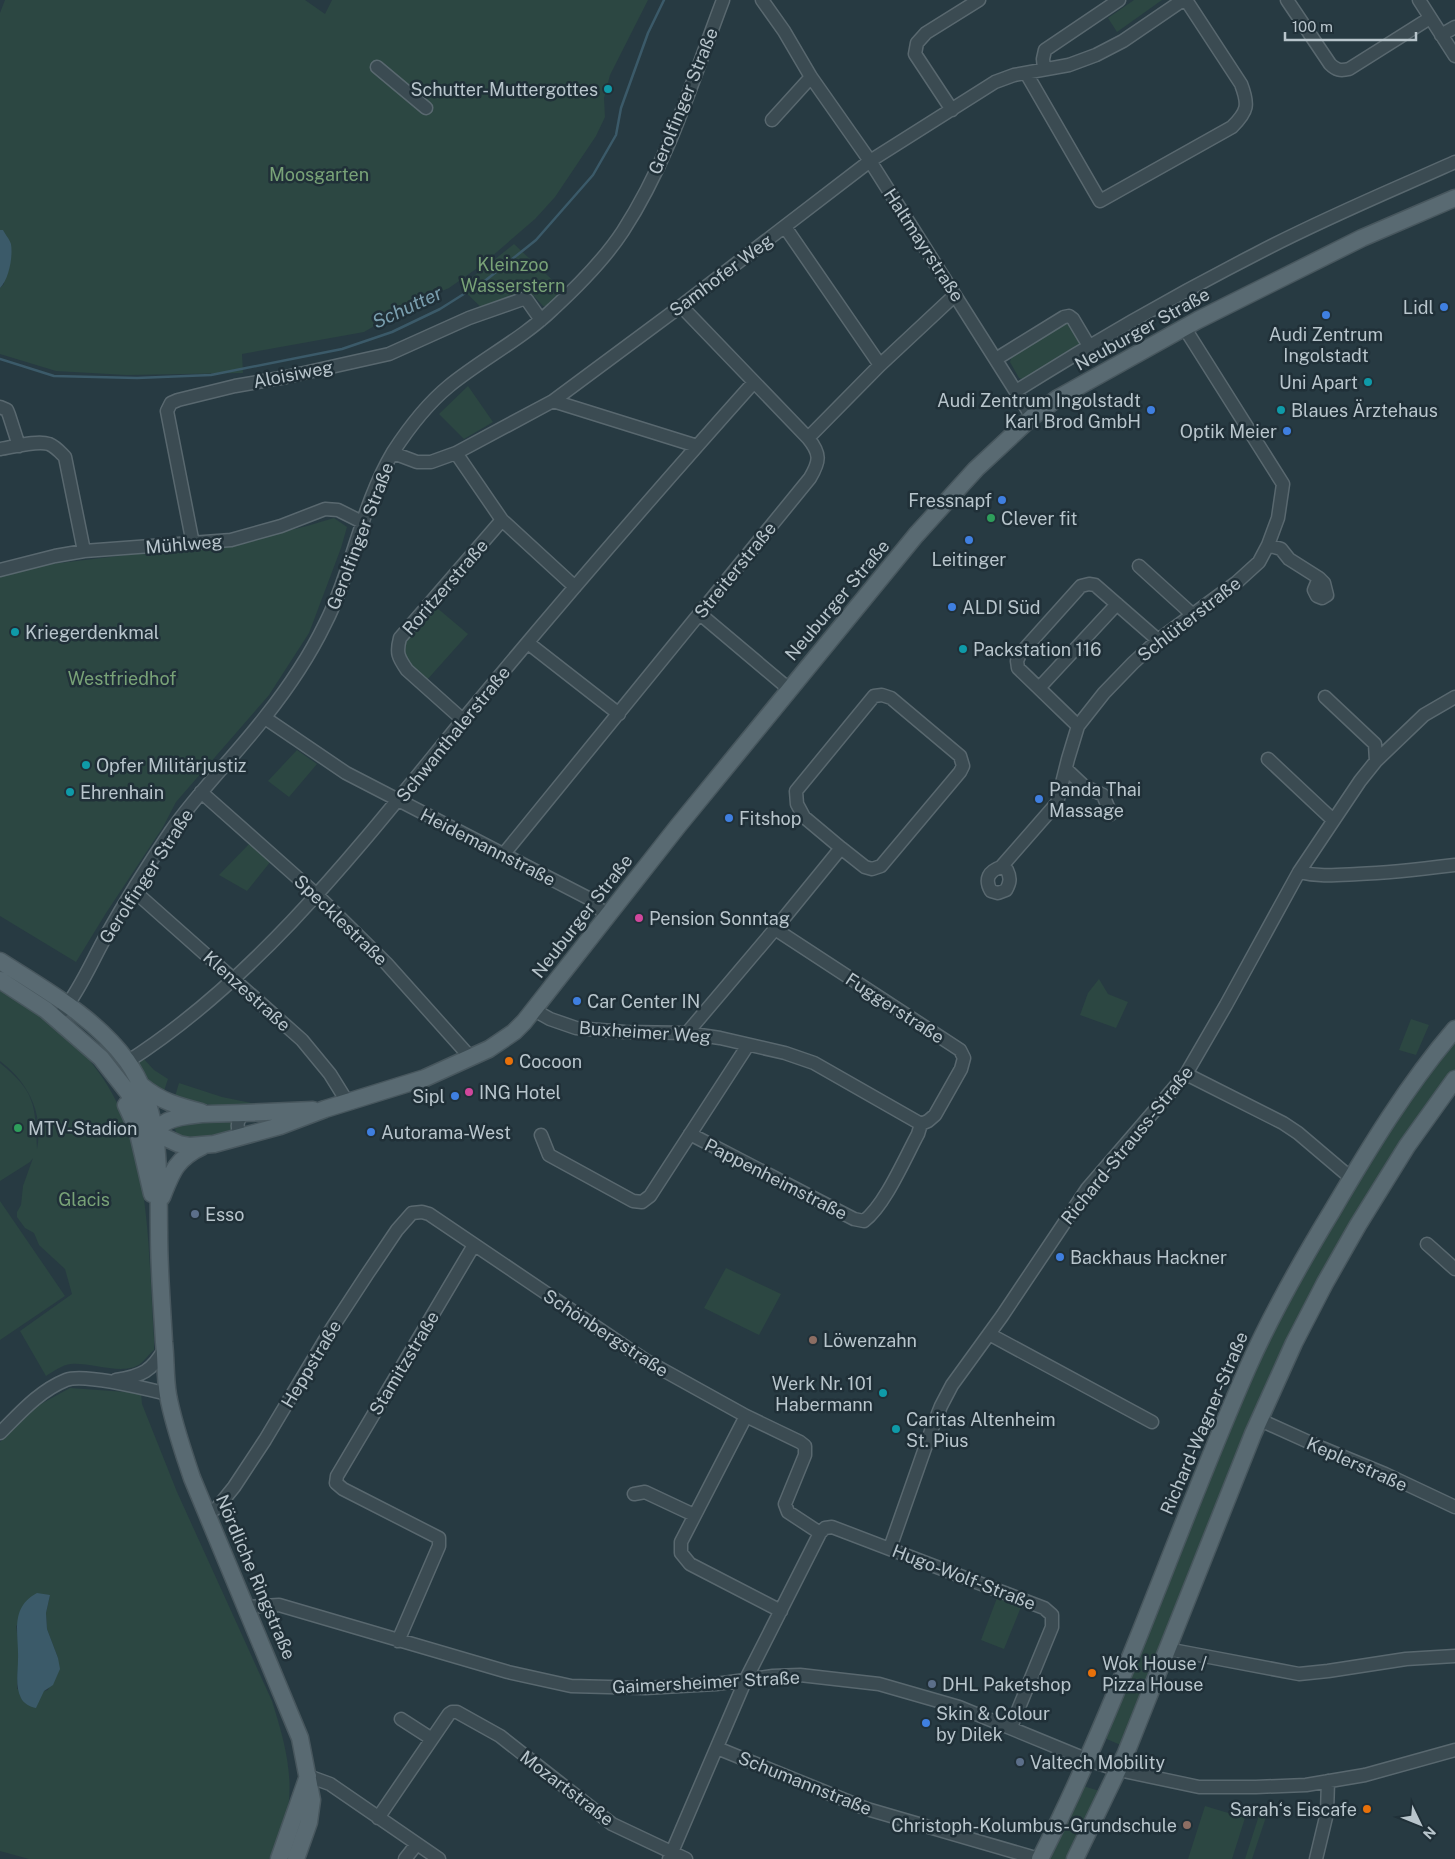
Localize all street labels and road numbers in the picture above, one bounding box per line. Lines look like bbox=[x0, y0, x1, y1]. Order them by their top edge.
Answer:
street label: Gerolfinger Straße bbox=[644, 25, 722, 177]
street label: Haltmayrstraße bbox=[880, 184, 968, 306]
street label: Samhofer Weg bbox=[665, 229, 777, 321]
street label: Neuburger Straße bbox=[1071, 283, 1213, 375]
street label: Aloisiweg bbox=[251, 356, 335, 392]
street label: Gerolfinger Straße bbox=[322, 459, 398, 613]
street label: Streiterstraße bbox=[690, 518, 780, 622]
street label: Mühlweg bbox=[145, 530, 223, 558]
street label: Roritzerstraße bbox=[398, 535, 492, 639]
street label: Neuburger Straße bbox=[780, 535, 894, 665]
street label: Schlüterstraße bbox=[1133, 572, 1245, 666]
street label: Schwanthalerstraße bbox=[392, 662, 514, 806]
street label: Heidemannstraße bbox=[417, 804, 559, 890]
street label: Gerolfinger Straße bbox=[95, 805, 197, 947]
street label: Neuburger Straße bbox=[527, 850, 637, 982]
street label: Specklestraße bbox=[290, 870, 392, 970]
street label: Klenzestraße bbox=[199, 946, 295, 1036]
street label: Fuggerstraße bbox=[842, 968, 948, 1048]
street label: Buxheimer Weg bbox=[578, 1017, 712, 1047]
street label: Richard-Strauss-Straße bbox=[1057, 1062, 1197, 1228]
street label: Pappenheimstraße bbox=[701, 1134, 851, 1224]
street label: Schönbergstraße bbox=[540, 1285, 672, 1381]
street label: Stamitzstraße bbox=[365, 1307, 443, 1419]
street label: Heppstraße bbox=[277, 1316, 345, 1412]
street label: Richard-Wagner-Straße bbox=[1156, 1329, 1252, 1517]
street label: Keplerstraße bbox=[1303, 1432, 1411, 1496]
street label: Nördliche Ringstraße bbox=[212, 1491, 300, 1663]
street label: Hugo-Wolf-Straße bbox=[889, 1540, 1039, 1614]
street label: Gaimersheimer Straße bbox=[612, 1667, 800, 1697]
street label: Mozartstraße bbox=[516, 1746, 618, 1830]
street label: Schumannstraße bbox=[735, 1747, 875, 1819]

